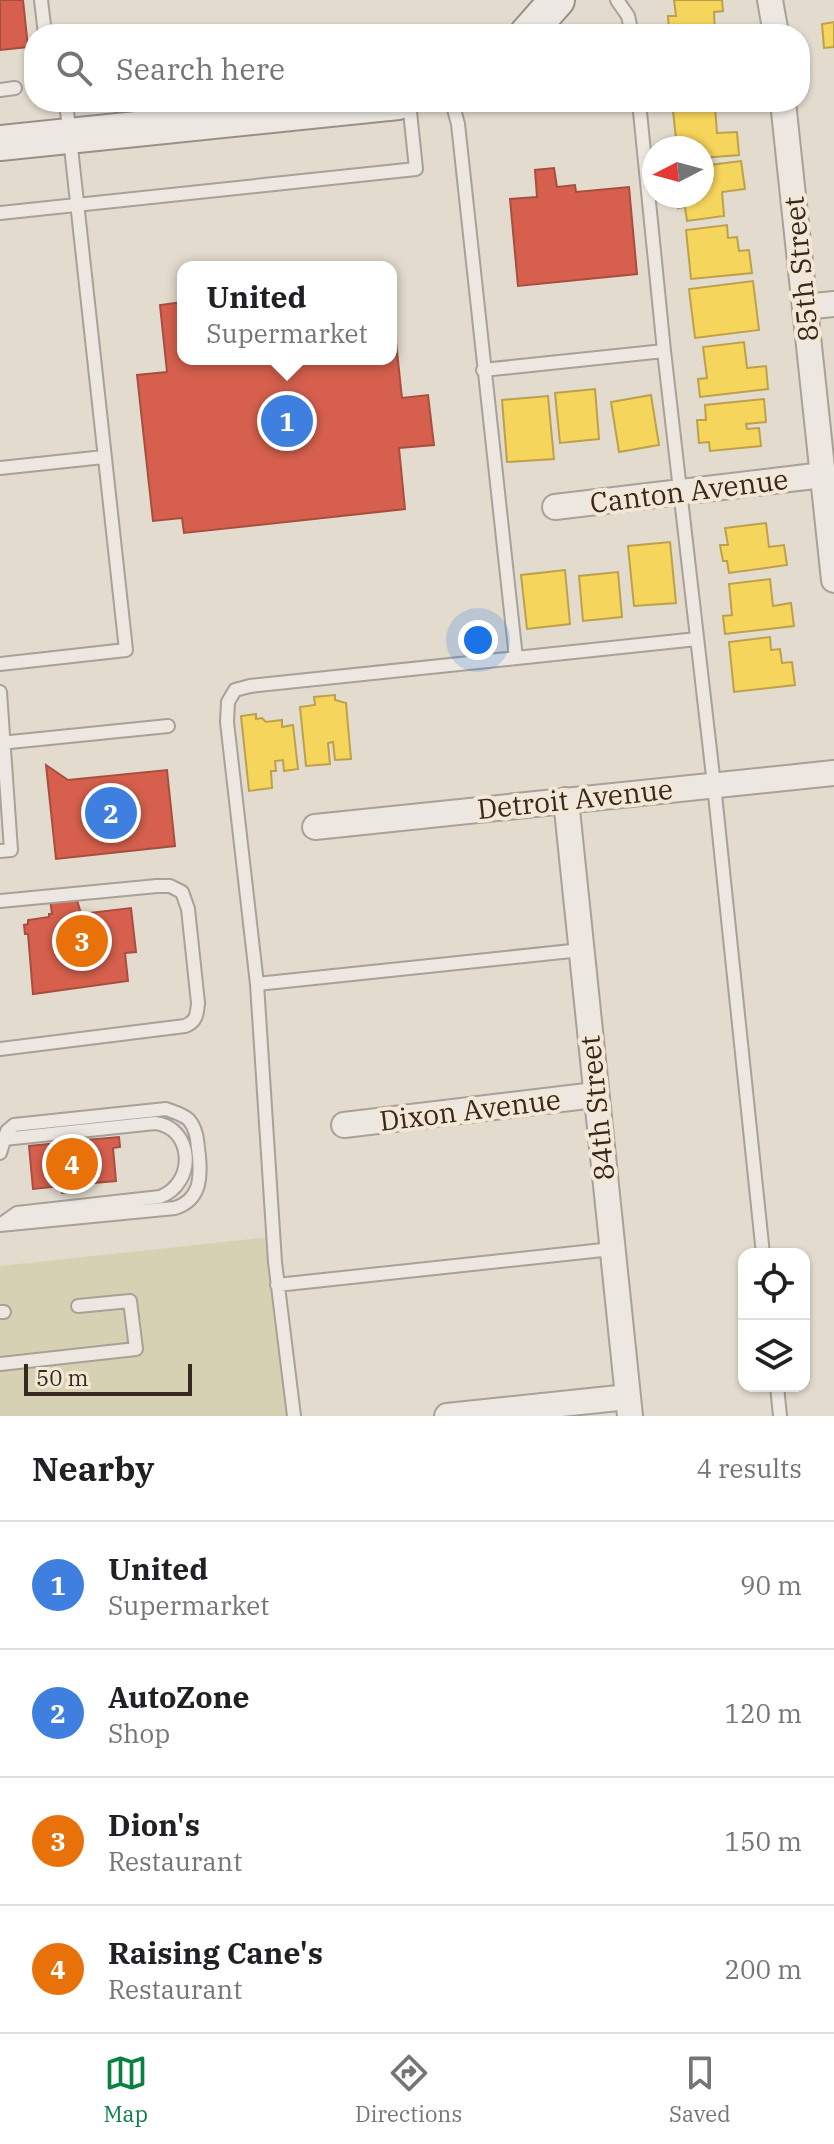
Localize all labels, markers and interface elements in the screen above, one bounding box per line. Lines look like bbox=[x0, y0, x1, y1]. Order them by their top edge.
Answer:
search box bbox=[24, 24, 810, 112]
icon: search bbox=[52, 46, 96, 90]
text: Search here bbox=[116, 49, 285, 88]
north arrow bbox=[642, 136, 714, 208]
street label: 85th Street bbox=[774, 194, 827, 344]
popup bbox=[177, 261, 397, 365]
text: United bbox=[206, 277, 307, 316]
text: Supermarket bbox=[206, 316, 368, 350]
pin: 1 bbox=[261, 391, 313, 451]
street label: Canton Avenue bbox=[588, 460, 790, 521]
your location bbox=[458, 620, 498, 660]
street label: Detroit Avenue bbox=[475, 770, 675, 827]
pin: 2 bbox=[85, 783, 137, 843]
pin: 3 bbox=[56, 911, 108, 971]
street label: 84th Street bbox=[570, 1033, 623, 1183]
street label: Dixon Avenue bbox=[377, 1080, 563, 1139]
pin: 4 bbox=[46, 1134, 98, 1194]
map controls bbox=[738, 1248, 810, 1392]
button: locate bbox=[738, 1248, 810, 1320]
button: layers bbox=[738, 1320, 810, 1392]
scale bar bbox=[24, 1360, 192, 1396]
text: 50 m bbox=[36, 1363, 88, 1392]
text: Nearby bbox=[32, 1446, 154, 1490]
text: 4 results bbox=[696, 1451, 802, 1485]
text: United bbox=[108, 1549, 208, 1588]
text: 1 bbox=[50, 1568, 66, 1602]
text: 90 m bbox=[740, 1568, 802, 1602]
text: Supermarket bbox=[108, 1588, 269, 1622]
text: AutoZone bbox=[108, 1677, 250, 1716]
text: 2 bbox=[50, 1696, 66, 1730]
text: 120 m bbox=[724, 1696, 802, 1730]
text: Shop bbox=[108, 1716, 170, 1750]
text: Dion's bbox=[108, 1805, 200, 1844]
text: 3 bbox=[50, 1824, 66, 1858]
text: 150 m bbox=[724, 1824, 802, 1858]
text: Restaurant bbox=[108, 1844, 242, 1878]
text: Raising Cane's bbox=[108, 1933, 323, 1972]
text: 4 bbox=[50, 1952, 66, 1986]
text: 200 m bbox=[724, 1952, 802, 1986]
text: Restaurant bbox=[108, 1972, 242, 2006]
tab: Map bbox=[103, 2051, 148, 2128]
tab: Directions bbox=[355, 2051, 462, 2128]
tab: Saved bbox=[669, 2051, 731, 2128]

